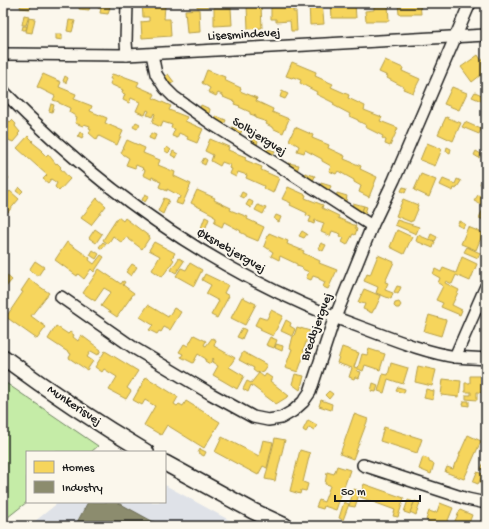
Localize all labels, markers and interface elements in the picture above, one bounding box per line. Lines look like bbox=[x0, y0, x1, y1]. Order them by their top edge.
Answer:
street label: Lisesmindevej bbox=[207, 26, 281, 44]
street label: Solbjergvej bbox=[229, 114, 289, 160]
street label: Øksnebjergvej bbox=[194, 225, 268, 277]
street label: Bredbjergvej bbox=[297, 291, 336, 364]
street label: Munkerisvej bbox=[44, 382, 104, 430]
legend bbox=[26, 451, 166, 503]
text: Homes bbox=[62, 462, 95, 476]
scale bar bbox=[335, 477, 420, 503]
text: Industry bbox=[62, 482, 103, 496]
text: 50 m bbox=[341, 486, 366, 500]

